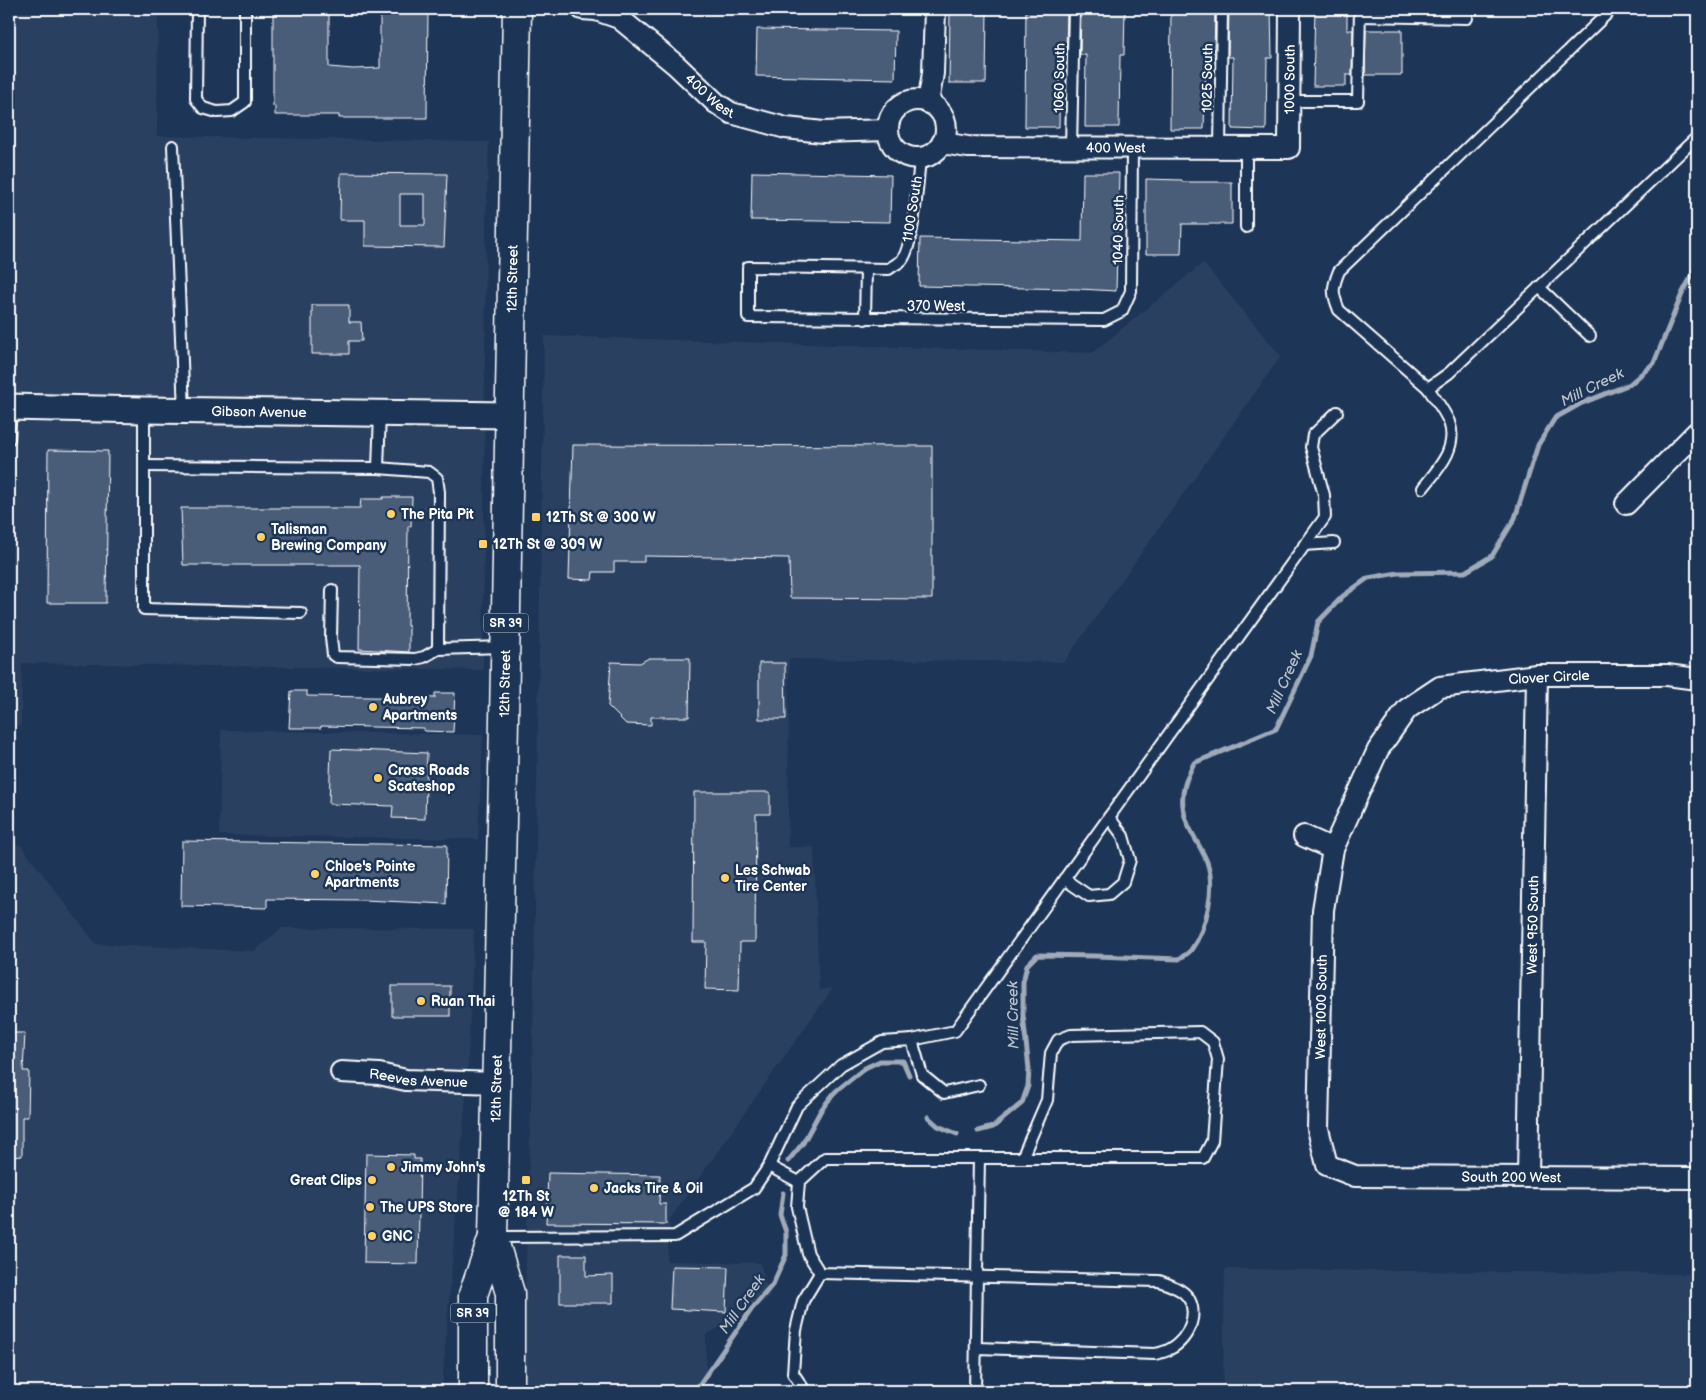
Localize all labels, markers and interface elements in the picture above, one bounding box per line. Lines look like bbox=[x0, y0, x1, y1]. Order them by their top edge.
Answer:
street label: 1060 South bbox=[1050, 43, 1069, 113]
street label: 1025 South bbox=[1198, 43, 1217, 113]
street label: 1000 South bbox=[1281, 44, 1299, 114]
street label: 400 West bbox=[681, 70, 736, 123]
street label: 400 West bbox=[1086, 139, 1146, 157]
street label: 1100 South bbox=[899, 174, 926, 243]
street label: 1040 South bbox=[1109, 195, 1128, 265]
street label: 12th Street bbox=[503, 244, 522, 313]
street label: 370 West bbox=[907, 298, 966, 315]
water label: Mill Creek bbox=[1557, 364, 1628, 411]
street label: Gibson Avenue bbox=[211, 403, 307, 421]
place label: The Pita Pit bbox=[401, 506, 474, 523]
marker: The Pita Pit bbox=[385, 508, 397, 520]
place label: 12Th St @ 300 W bbox=[546, 509, 656, 526]
marker: 12Th St @ 300 W bbox=[530, 511, 542, 523]
place label: Talisman Brewing Company bbox=[271, 521, 387, 554]
marker: Talisman Brewing Company bbox=[255, 531, 267, 543]
place label: 12Th St @ 309 W bbox=[493, 536, 602, 553]
marker: 12Th St @ 309 W bbox=[477, 538, 489, 550]
road number: SR 39 bbox=[484, 614, 528, 632]
water label: Mill Creek bbox=[1262, 647, 1307, 717]
street label: 12th Street bbox=[496, 649, 514, 718]
street label: Clover Circle bbox=[1508, 667, 1590, 688]
place label: Aubrey Apartments bbox=[382, 691, 457, 724]
marker: Aubrey Apartments bbox=[367, 701, 379, 713]
place label: Cross Roads Scateshop bbox=[388, 762, 470, 795]
marker: Cross Roads Scateshop bbox=[372, 772, 384, 784]
place label: Chloe's Pointe Apartments bbox=[324, 858, 415, 891]
place label: Les Schwab Tire Center bbox=[735, 862, 811, 895]
marker: Chloe's Pointe Apartments bbox=[309, 868, 321, 880]
marker: Les Schwab Tire Center bbox=[719, 872, 731, 884]
street label: West 950 South bbox=[1524, 875, 1542, 975]
street label: West 1000 South bbox=[1312, 954, 1331, 1060]
water label: Mill Creek bbox=[1003, 980, 1024, 1049]
place label: Ruan Thai bbox=[431, 993, 495, 1010]
marker: Ruan Thai bbox=[415, 995, 427, 1007]
street label: 12th Street bbox=[487, 1054, 506, 1123]
street label: Reeves Avenue bbox=[369, 1066, 468, 1091]
place label: Jimmy John's bbox=[401, 1159, 485, 1176]
marker: Jimmy John's bbox=[385, 1161, 397, 1173]
street label: South 200 West bbox=[1462, 1169, 1562, 1186]
place label: Great Clips bbox=[290, 1172, 362, 1189]
marker: Great Clips bbox=[366, 1174, 378, 1186]
marker: 12Th St @ 184 W bbox=[520, 1174, 532, 1186]
place label: Jacks Tire & Oil bbox=[604, 1180, 703, 1197]
marker: Jacks Tire & Oil bbox=[588, 1182, 600, 1194]
place label: 12Th St @ 184 W bbox=[498, 1188, 554, 1221]
place label: The UPS Store bbox=[380, 1199, 473, 1216]
marker: The UPS Store bbox=[364, 1201, 376, 1213]
place label: GNC bbox=[382, 1228, 413, 1245]
marker: GNC bbox=[366, 1230, 378, 1242]
water label: Mill Creek bbox=[715, 1270, 770, 1338]
road number: SR 39 bbox=[450, 1304, 496, 1322]

